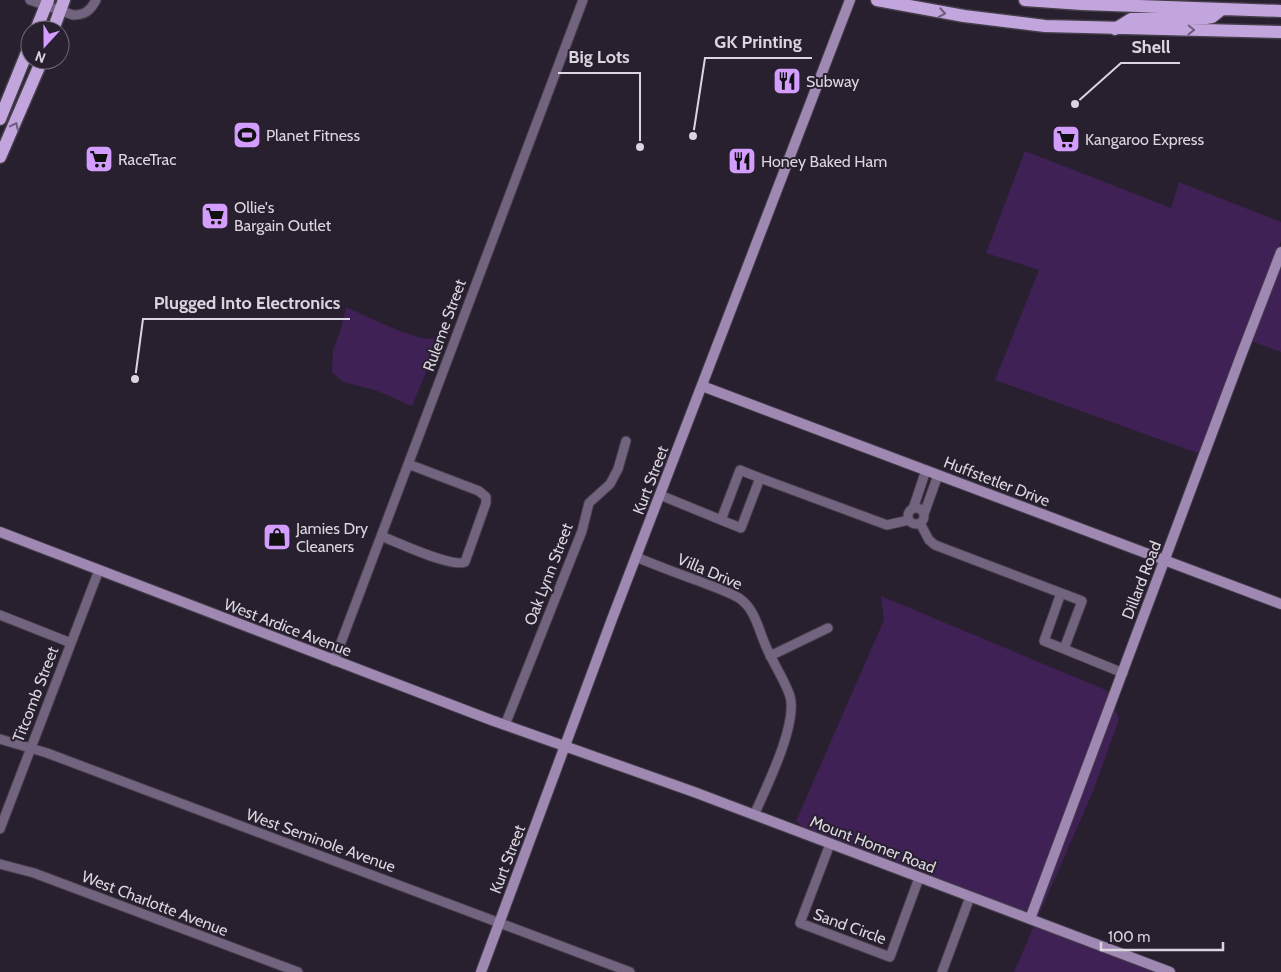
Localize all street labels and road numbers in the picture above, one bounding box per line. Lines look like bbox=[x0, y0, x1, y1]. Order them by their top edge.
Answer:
street label: Ruleme Street bbox=[419, 276, 470, 374]
street label: Kurt Street bbox=[629, 442, 672, 517]
street label: Huffstetler Drive bbox=[941, 453, 1053, 510]
street label: Oak Lynn Street bbox=[520, 520, 577, 628]
street label: Dillard Road bbox=[1118, 538, 1165, 622]
street label: Villa Drive bbox=[675, 549, 745, 594]
street label: West Ardice Avenue bbox=[221, 594, 354, 661]
street label: Titcomb Street bbox=[9, 643, 63, 745]
street label: West Seminole Avenue bbox=[244, 805, 398, 876]
street label: Mount Homer Road bbox=[807, 812, 938, 877]
street label: Kurt Street bbox=[486, 821, 529, 896]
street label: West Charlotte Avenue bbox=[79, 867, 231, 940]
street label: Sand Circle bbox=[811, 905, 889, 948]

